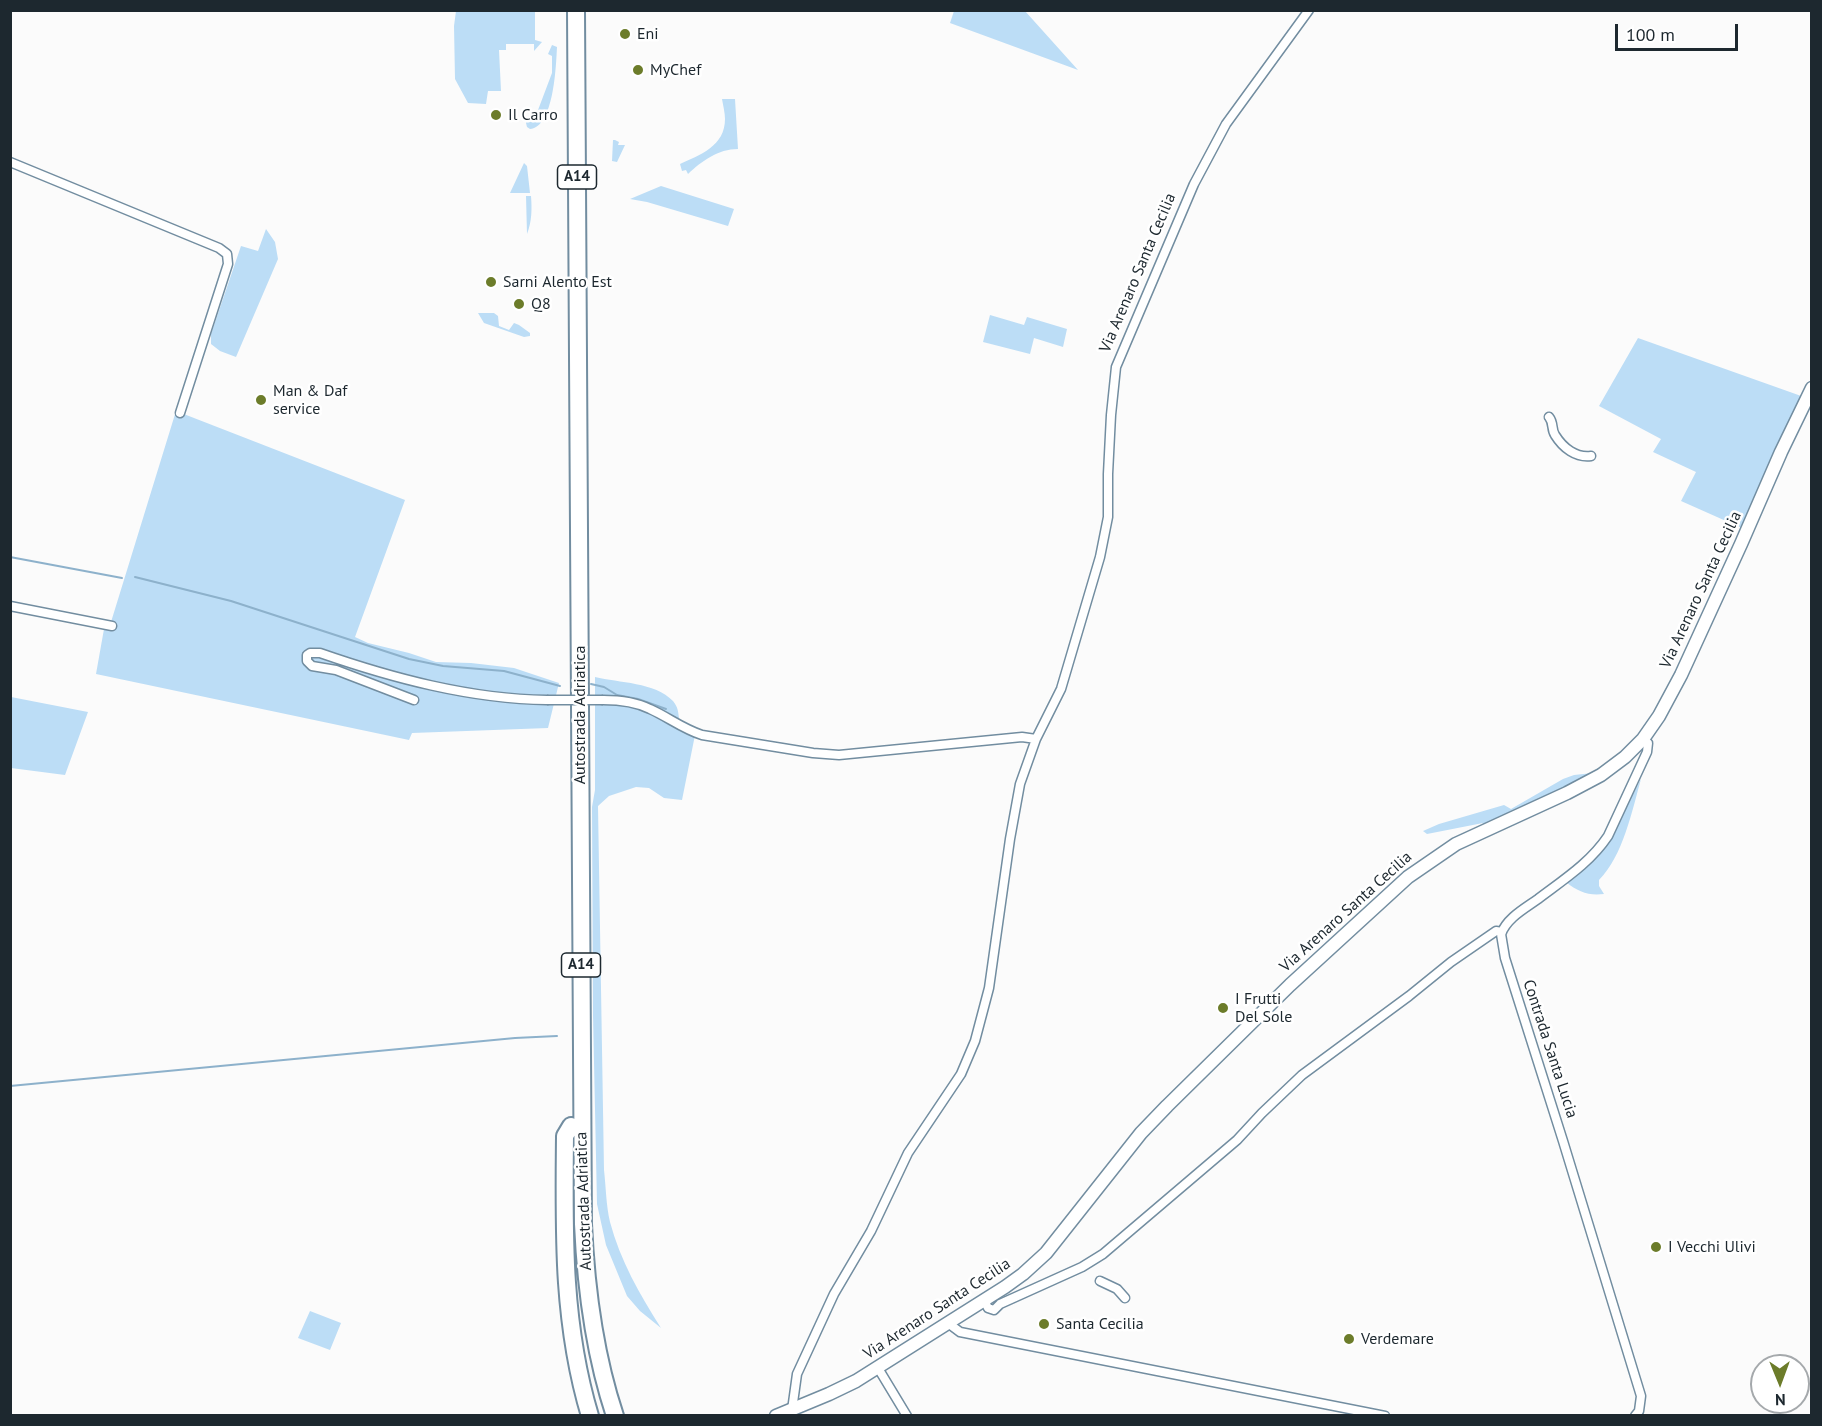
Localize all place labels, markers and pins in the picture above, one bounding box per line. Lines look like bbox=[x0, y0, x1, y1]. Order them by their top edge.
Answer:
place label: Eni bbox=[637, 24, 659, 44]
marker: Eni bbox=[618, 27, 632, 41]
place label: MyChef bbox=[650, 60, 701, 80]
marker: MyChef bbox=[631, 63, 645, 77]
place label: Il Carro bbox=[508, 105, 558, 125]
marker: Il Carro bbox=[489, 108, 503, 122]
place label: Sarni Alento Est bbox=[503, 272, 612, 292]
marker: Sarni Alento Est bbox=[484, 275, 498, 289]
place label: Q8 bbox=[531, 294, 551, 314]
marker: Q8 bbox=[512, 297, 526, 311]
place label: Man & Daf service bbox=[273, 381, 347, 419]
marker: Man & Daf service bbox=[254, 393, 268, 407]
place label: I Frutti Del Sole bbox=[1235, 989, 1292, 1027]
marker: I Frutti Del Sole bbox=[1216, 1001, 1230, 1015]
place label: I Vecchi Ulivi bbox=[1668, 1237, 1756, 1257]
marker: I Vecchi Ulivi bbox=[1649, 1240, 1663, 1254]
place label: Santa Cecilia bbox=[1056, 1314, 1144, 1334]
marker: Santa Cecilia bbox=[1037, 1317, 1051, 1331]
place label: Verdemare bbox=[1361, 1329, 1434, 1349]
marker: Verdemare bbox=[1342, 1332, 1356, 1346]

